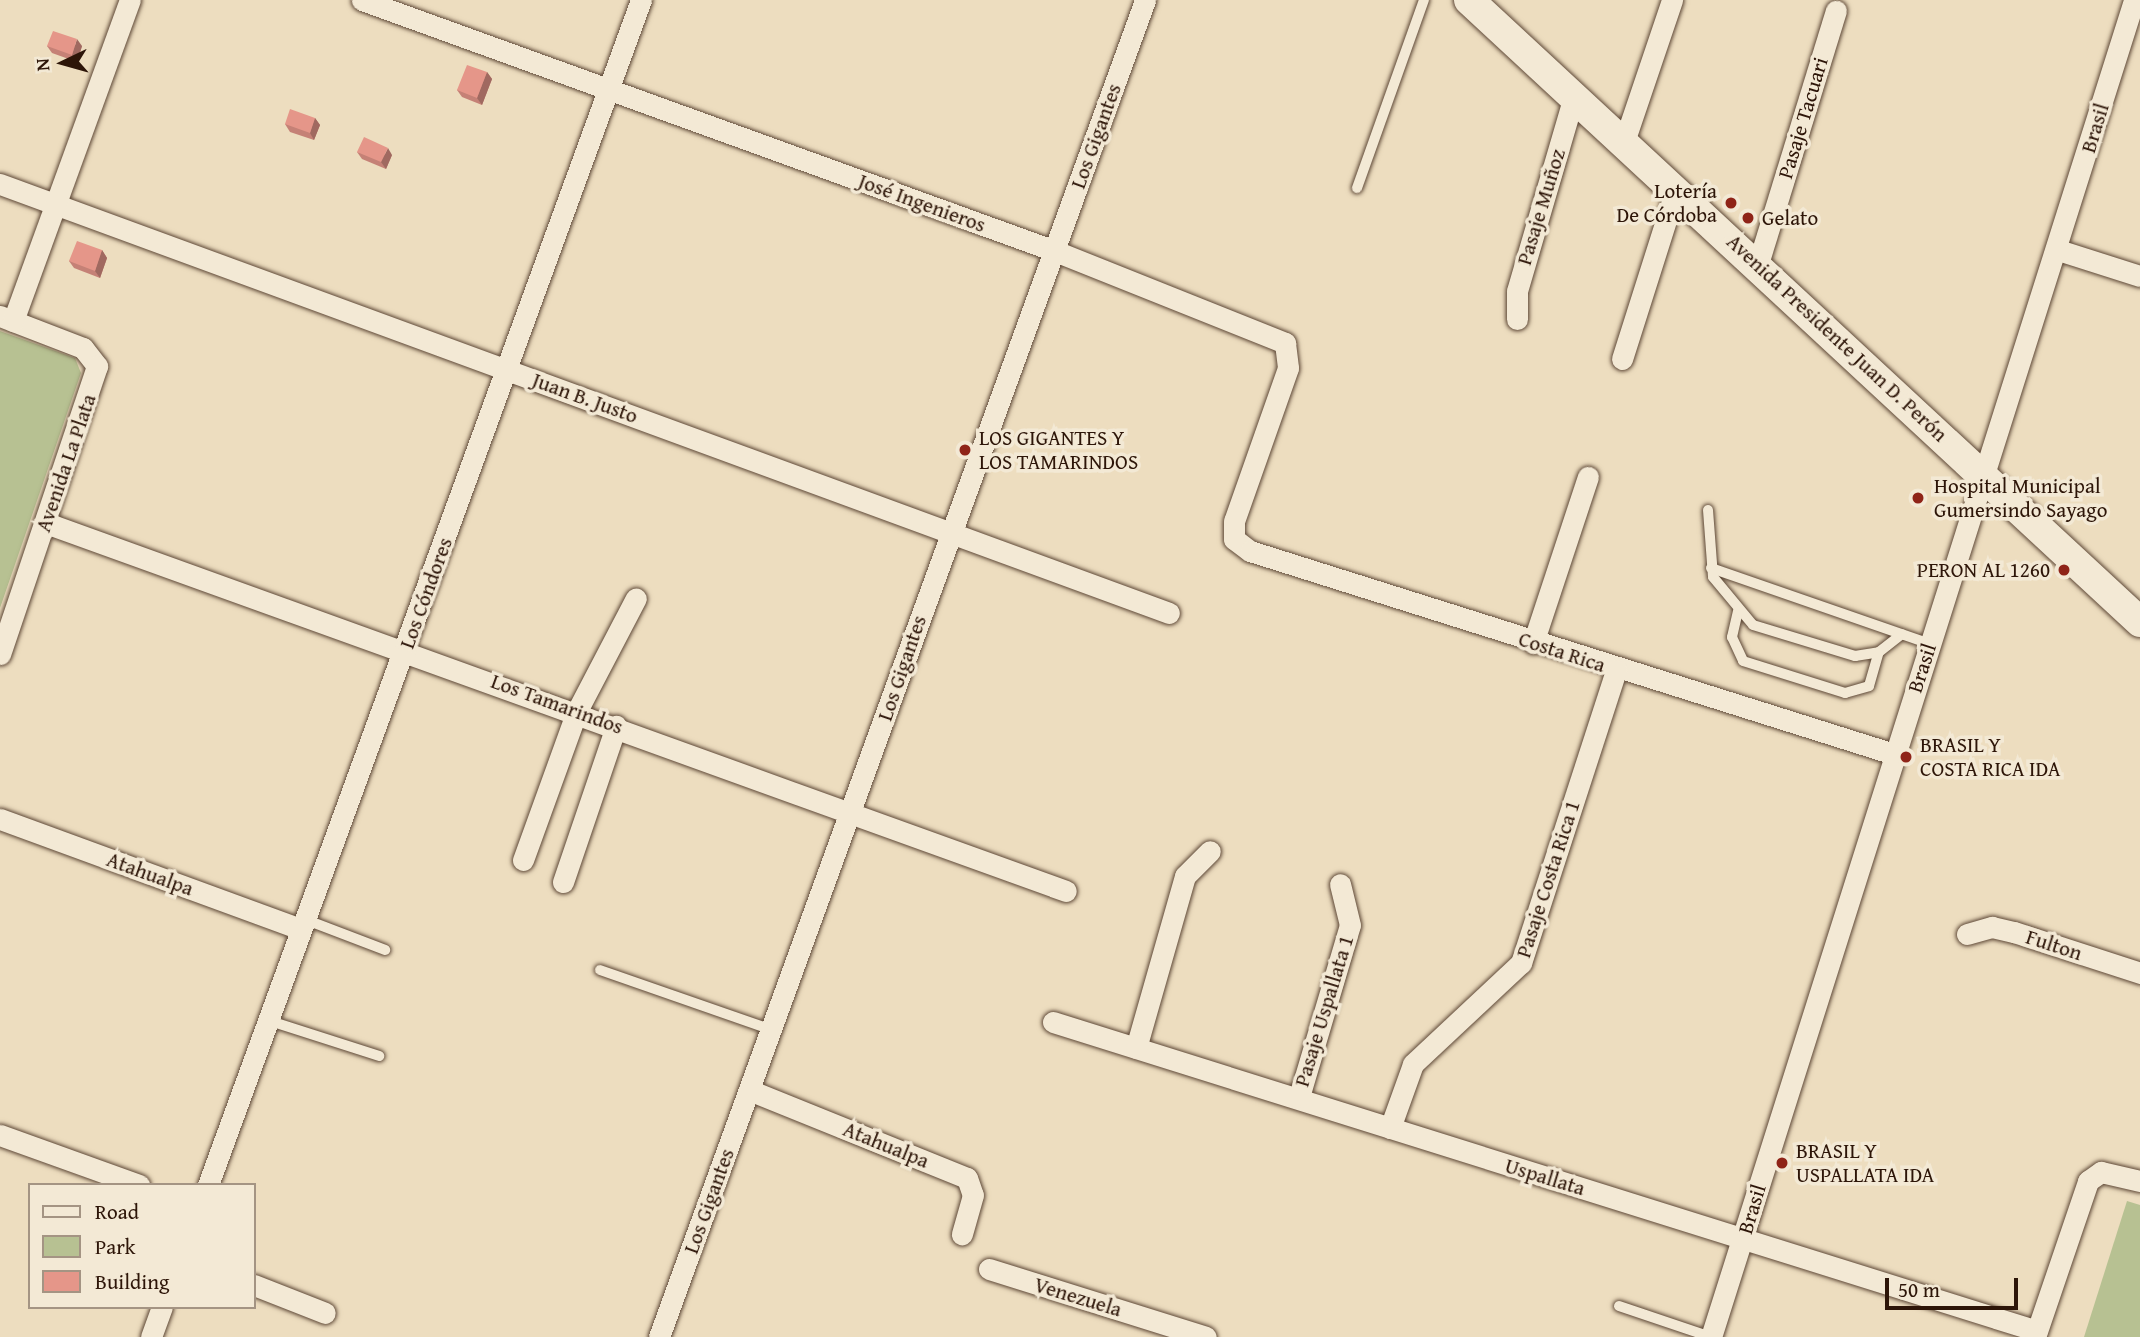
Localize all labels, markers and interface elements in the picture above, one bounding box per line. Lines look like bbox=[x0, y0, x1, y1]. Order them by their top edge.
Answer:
north arrow bbox=[28, 28, 98, 98]
street label: Pasaje Tacuari bbox=[1773, 54, 1833, 182]
text: N bbox=[28, 57, 57, 72]
street label: Los Gigantes bbox=[1065, 80, 1127, 192]
street label: Brasil bbox=[2076, 100, 2114, 156]
street label: Pasaje Muñoz bbox=[1511, 146, 1571, 268]
street label: José Ingenieros bbox=[855, 168, 989, 238]
place label: Lotería De Córdoba bbox=[1616, 178, 1717, 228]
marker: Lotería De Córdoba bbox=[1723, 195, 1739, 211]
place label: Gelato bbox=[1762, 205, 1818, 231]
marker: Gelato bbox=[1740, 210, 1756, 226]
street label: Avenida Presidente Juan D. Perón bbox=[1721, 229, 1953, 447]
street label: Juan B. Justo bbox=[529, 367, 641, 429]
street label: Avenida La Plata bbox=[31, 391, 101, 535]
place label: LOS GIGANTES Y LOS TAMARINDOS bbox=[979, 425, 1138, 475]
marker: LOS GIGANTES Y LOS TAMARINDOS bbox=[957, 442, 973, 458]
place label: Hospital Municipal Gumersindo Sayago bbox=[1934, 473, 2107, 523]
marker: Hospital Municipal Gumersindo Sayago bbox=[1908, 488, 1928, 508]
street label: Los Cóndores bbox=[394, 534, 458, 652]
place label: PERON AL 1260 bbox=[1917, 557, 2050, 583]
marker: PERON AL 1260 bbox=[2056, 562, 2072, 578]
street label: Los Gigantes bbox=[872, 612, 932, 724]
street label: Costa Rica bbox=[1515, 626, 1609, 678]
street label: Brasil bbox=[1902, 640, 1942, 696]
street label: Los Tamarindos bbox=[488, 668, 626, 740]
place label: BRASIL Y COSTA RICA IDA bbox=[1920, 732, 2060, 782]
marker: BRASIL Y COSTA RICA IDA bbox=[1898, 749, 1914, 765]
street label: Pasaje Costa Rica 1 bbox=[1511, 797, 1585, 961]
street label: Atahualpa bbox=[103, 847, 197, 901]
street label: Fulton bbox=[2023, 924, 2085, 966]
street label: Pasaje Uspallata 1 bbox=[1289, 932, 1359, 1090]
street label: Atahualpa bbox=[839, 1116, 933, 1174]
place label: BRASIL Y USPALLATA IDA bbox=[1796, 1138, 1934, 1188]
street label: Los Gigantes bbox=[678, 1145, 740, 1257]
street label: Uspallata bbox=[1502, 1153, 1588, 1201]
marker: BRASIL Y USPALLATA IDA bbox=[1774, 1155, 1790, 1171]
street label: Brasil bbox=[1733, 1181, 1771, 1237]
legend bbox=[28, 1183, 256, 1309]
text: Road bbox=[95, 1196, 139, 1227]
text: Park bbox=[95, 1231, 136, 1262]
scale bar bbox=[1888, 1264, 2021, 1308]
text: Building bbox=[95, 1266, 169, 1297]
street label: Venezuela bbox=[1031, 1272, 1125, 1322]
text: 50 m bbox=[1898, 1274, 1940, 1305]

